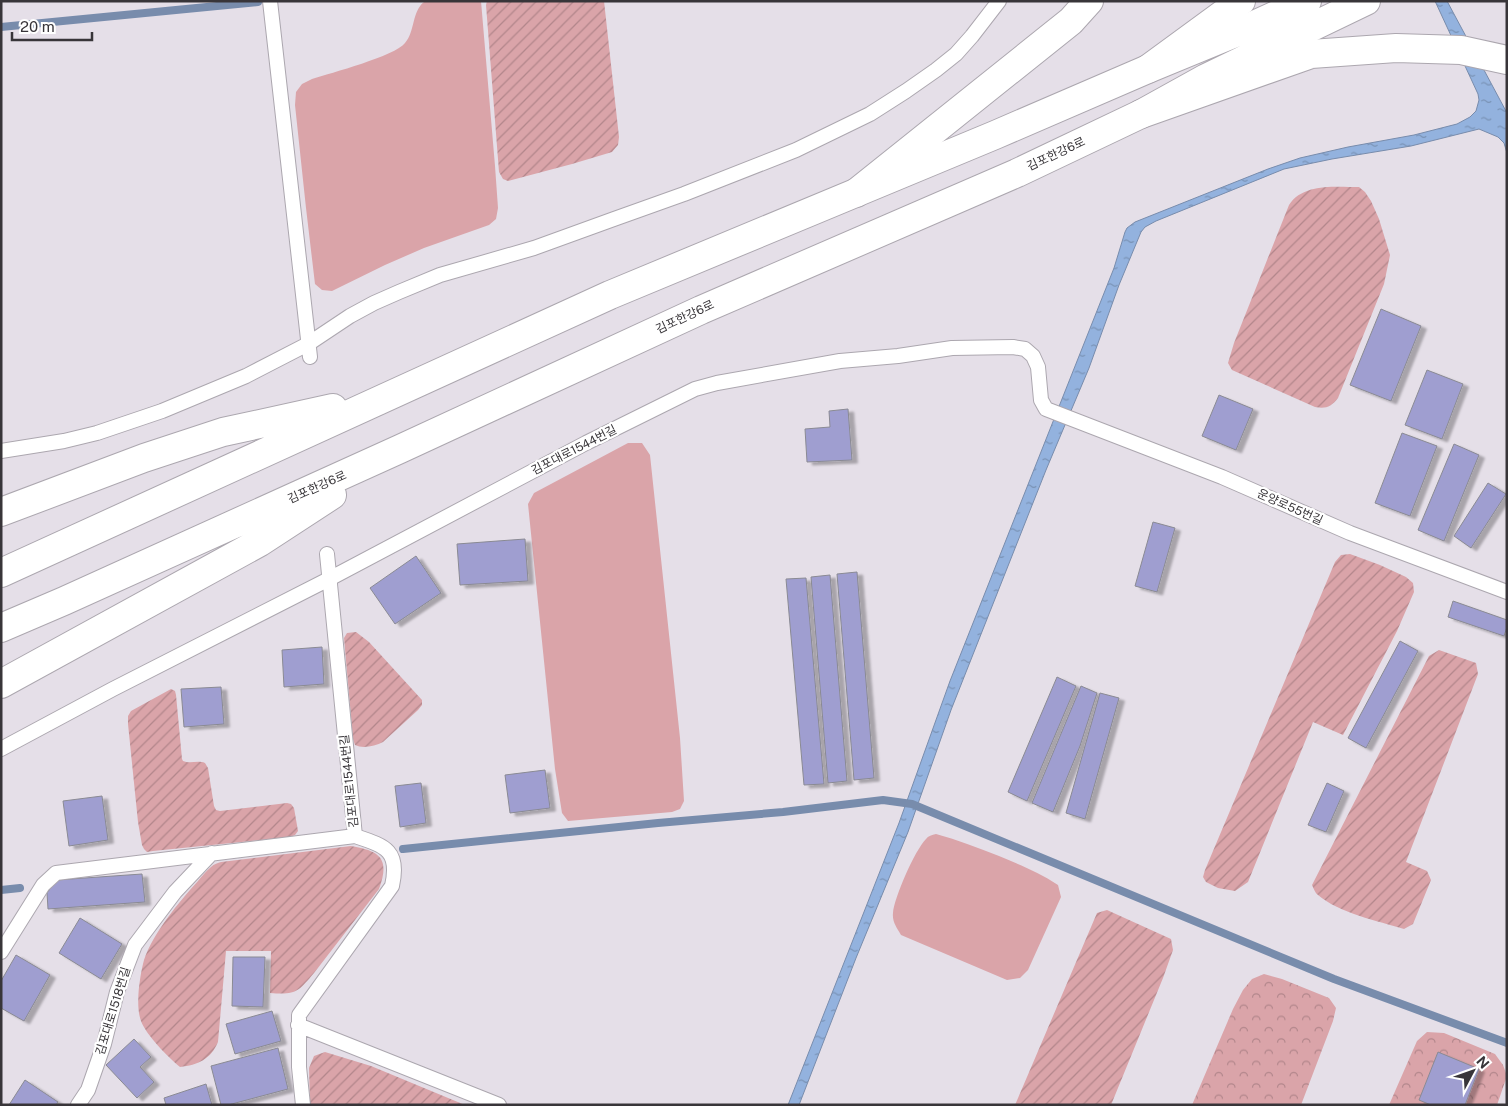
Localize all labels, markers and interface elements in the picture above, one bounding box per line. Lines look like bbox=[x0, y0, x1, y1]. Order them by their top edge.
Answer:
scale bar bbox=[12, 10, 92, 42]
text: 20 m bbox=[20, 18, 55, 35]
street label: 김포한강6로 bbox=[1025, 134, 1087, 174]
street label: 김포한강6로 bbox=[654, 297, 716, 337]
street label: 김포대로1544번길 bbox=[529, 422, 619, 478]
street label: 김포한강6로 bbox=[286, 468, 348, 506]
street label: 운양로55번길 bbox=[1255, 486, 1325, 528]
street label: 김포대로1544번길 bbox=[337, 734, 361, 828]
street label: 김포대로1518번길 bbox=[93, 965, 133, 1057]
north arrow bbox=[1448, 1046, 1498, 1096]
text: N bbox=[1473, 1053, 1492, 1072]

